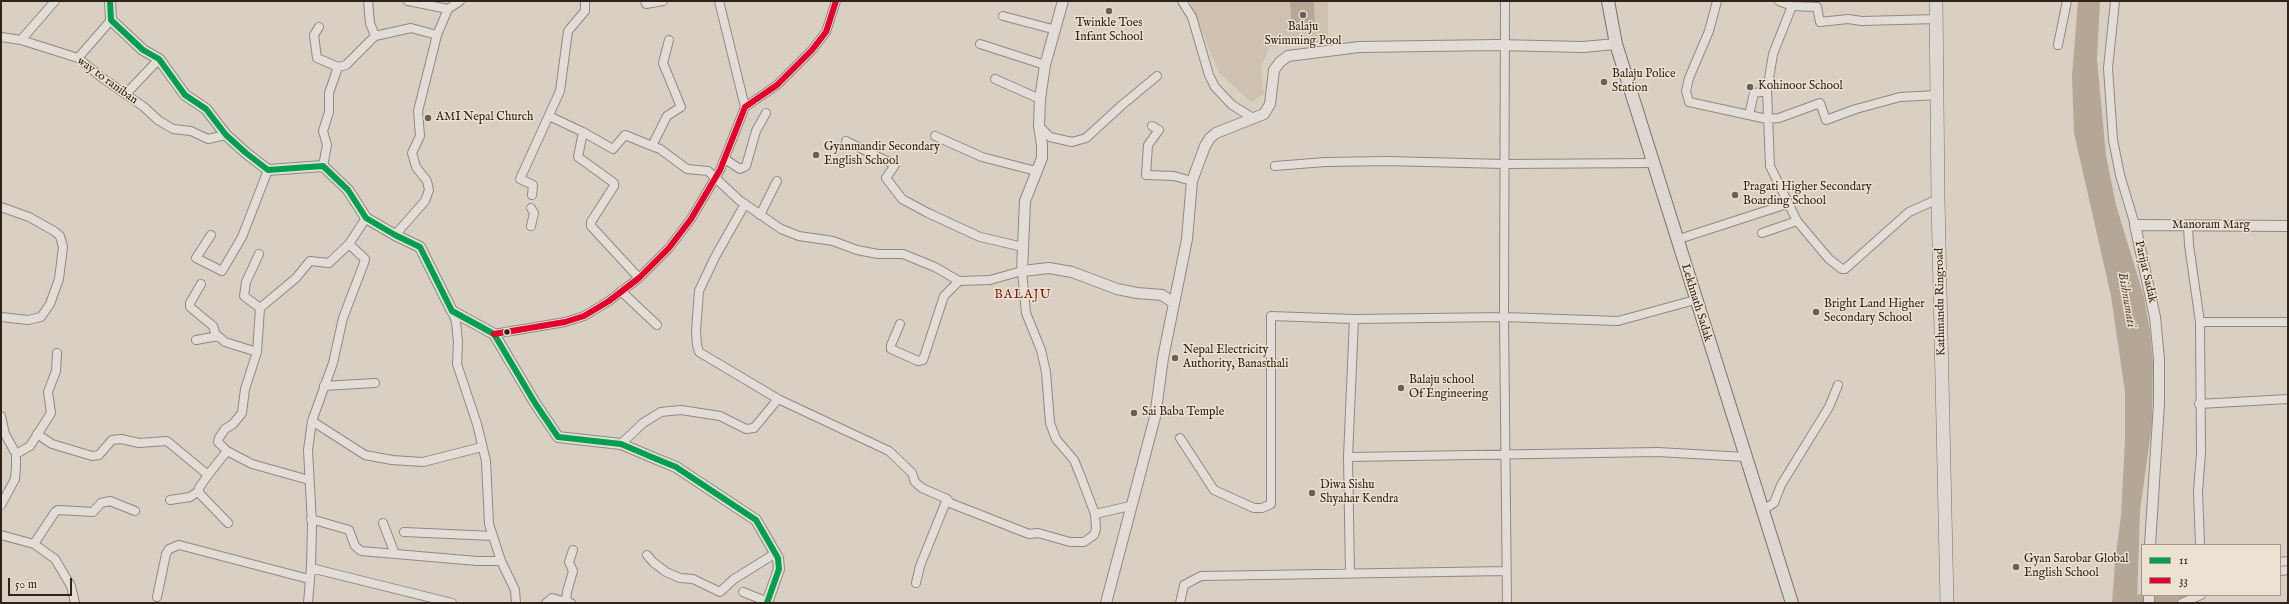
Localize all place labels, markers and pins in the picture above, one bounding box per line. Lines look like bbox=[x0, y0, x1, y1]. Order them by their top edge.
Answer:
marker: Twinkle Toes Infant School bbox=[1104, 6, 1114, 16]
marker: Balaju Swimming Pool bbox=[1298, 10, 1308, 20]
place label: Twinkle Toes Infant School bbox=[1075, 17, 1143, 45]
place label: Balaju Swimming Pool bbox=[1264, 21, 1342, 49]
place label: Balaju Police Station bbox=[1612, 68, 1676, 96]
marker: Balaju Police Station bbox=[1599, 77, 1609, 87]
place label: Kohinoor School bbox=[1758, 80, 1843, 94]
marker: Kohinoor School bbox=[1745, 82, 1755, 92]
place label: AMI Nepal Church bbox=[436, 111, 533, 125]
marker: AMI Nepal Church bbox=[423, 113, 433, 123]
place label: Gyanmandir Secondary English School bbox=[824, 141, 940, 169]
marker: Gyanmandir Secondary English School bbox=[811, 150, 821, 160]
place label: Pragati Higher Secondary Boarding School bbox=[1743, 181, 1872, 209]
marker: Pragati Higher Secondary Boarding School bbox=[1730, 190, 1740, 200]
place label: Bright Land Higher Secondary School bbox=[1824, 298, 1925, 326]
marker: Bright Land Higher Secondary School bbox=[1811, 307, 1821, 317]
unlabelled marker bbox=[502, 327, 512, 337]
place label: Nepal Electricity Authority, Banasthali bbox=[1183, 344, 1288, 372]
marker: Nepal Electricity Authority, Banasthali bbox=[1170, 353, 1180, 363]
place label: Balaju school Of Engineering bbox=[1409, 374, 1488, 402]
marker: Balaju school Of Engineering bbox=[1396, 383, 1406, 393]
place label: Sai Baba Temple bbox=[1142, 406, 1224, 420]
marker: Sai Baba Temple bbox=[1129, 408, 1139, 418]
place label: Diwa Sishu Shyahar Kendra bbox=[1320, 479, 1399, 507]
marker: Diwa Sishu Shyahar Kendra bbox=[1307, 488, 1317, 498]
place label: Gyan Sarobar Global English School bbox=[2024, 553, 2128, 581]
marker: Gyan Sarobar Global English School bbox=[2011, 562, 2021, 572]

